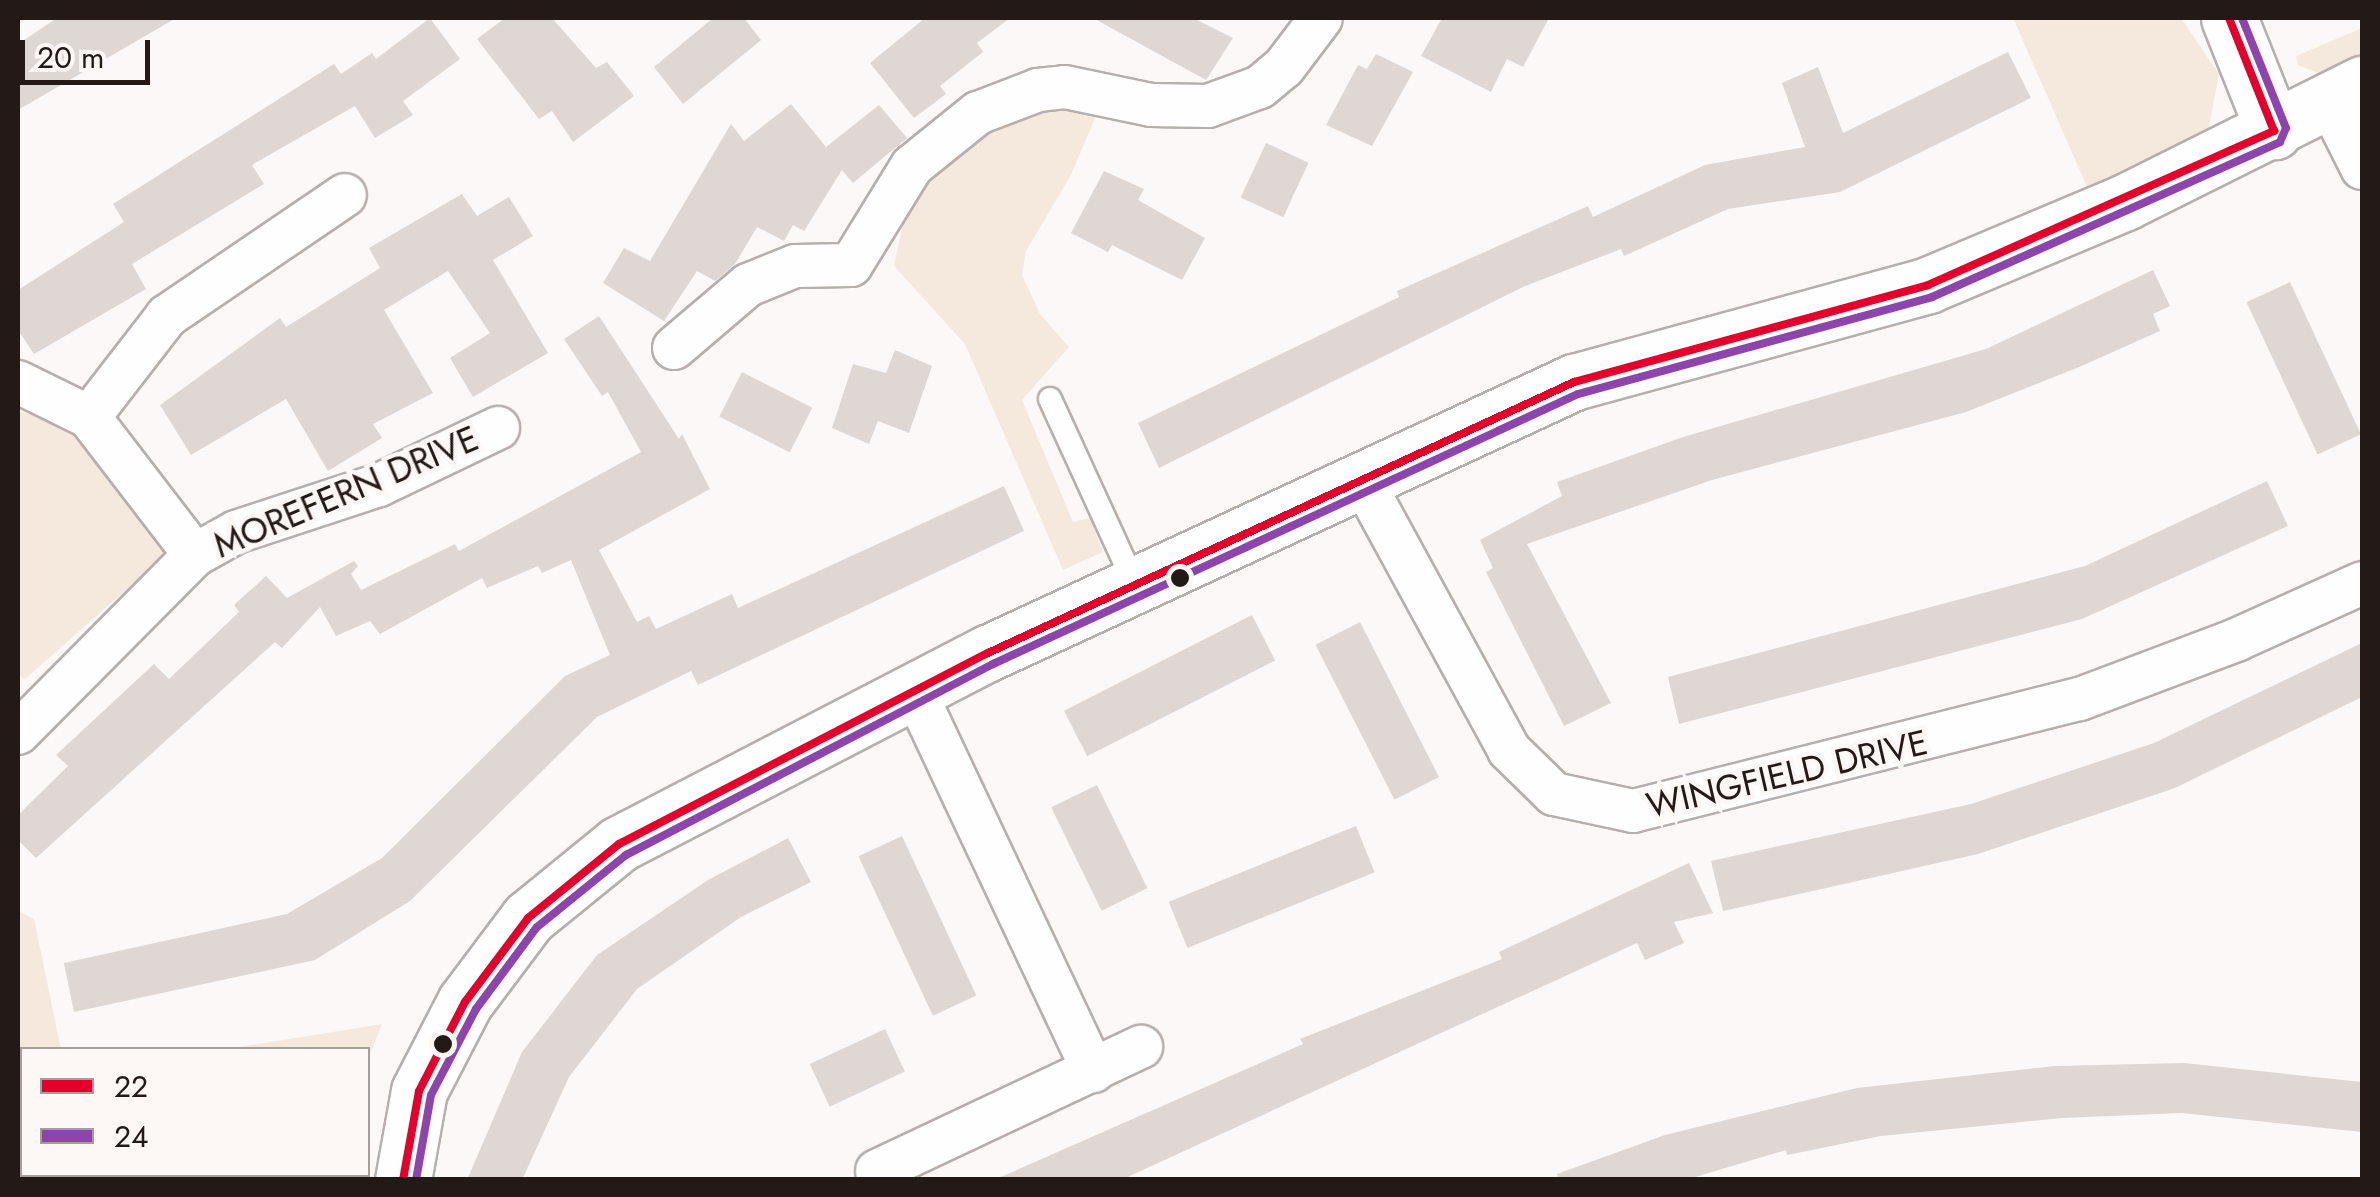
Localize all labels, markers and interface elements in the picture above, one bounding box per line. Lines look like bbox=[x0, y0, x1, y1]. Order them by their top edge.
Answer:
scale bar bbox=[25, 20, 155, 82]
text: 20 m bbox=[37, 36, 104, 79]
street label: MOREFERN DRIVE bbox=[207, 417, 485, 567]
unlabelled marker bbox=[1170, 568, 1190, 588]
street label: WINGFIELD DRIVE bbox=[1642, 721, 1932, 827]
unlabelled marker bbox=[433, 1034, 453, 1054]
legend bbox=[20, 1047, 370, 1177]
text: 22 bbox=[114, 1065, 148, 1108]
text: 24 bbox=[114, 1115, 149, 1158]

